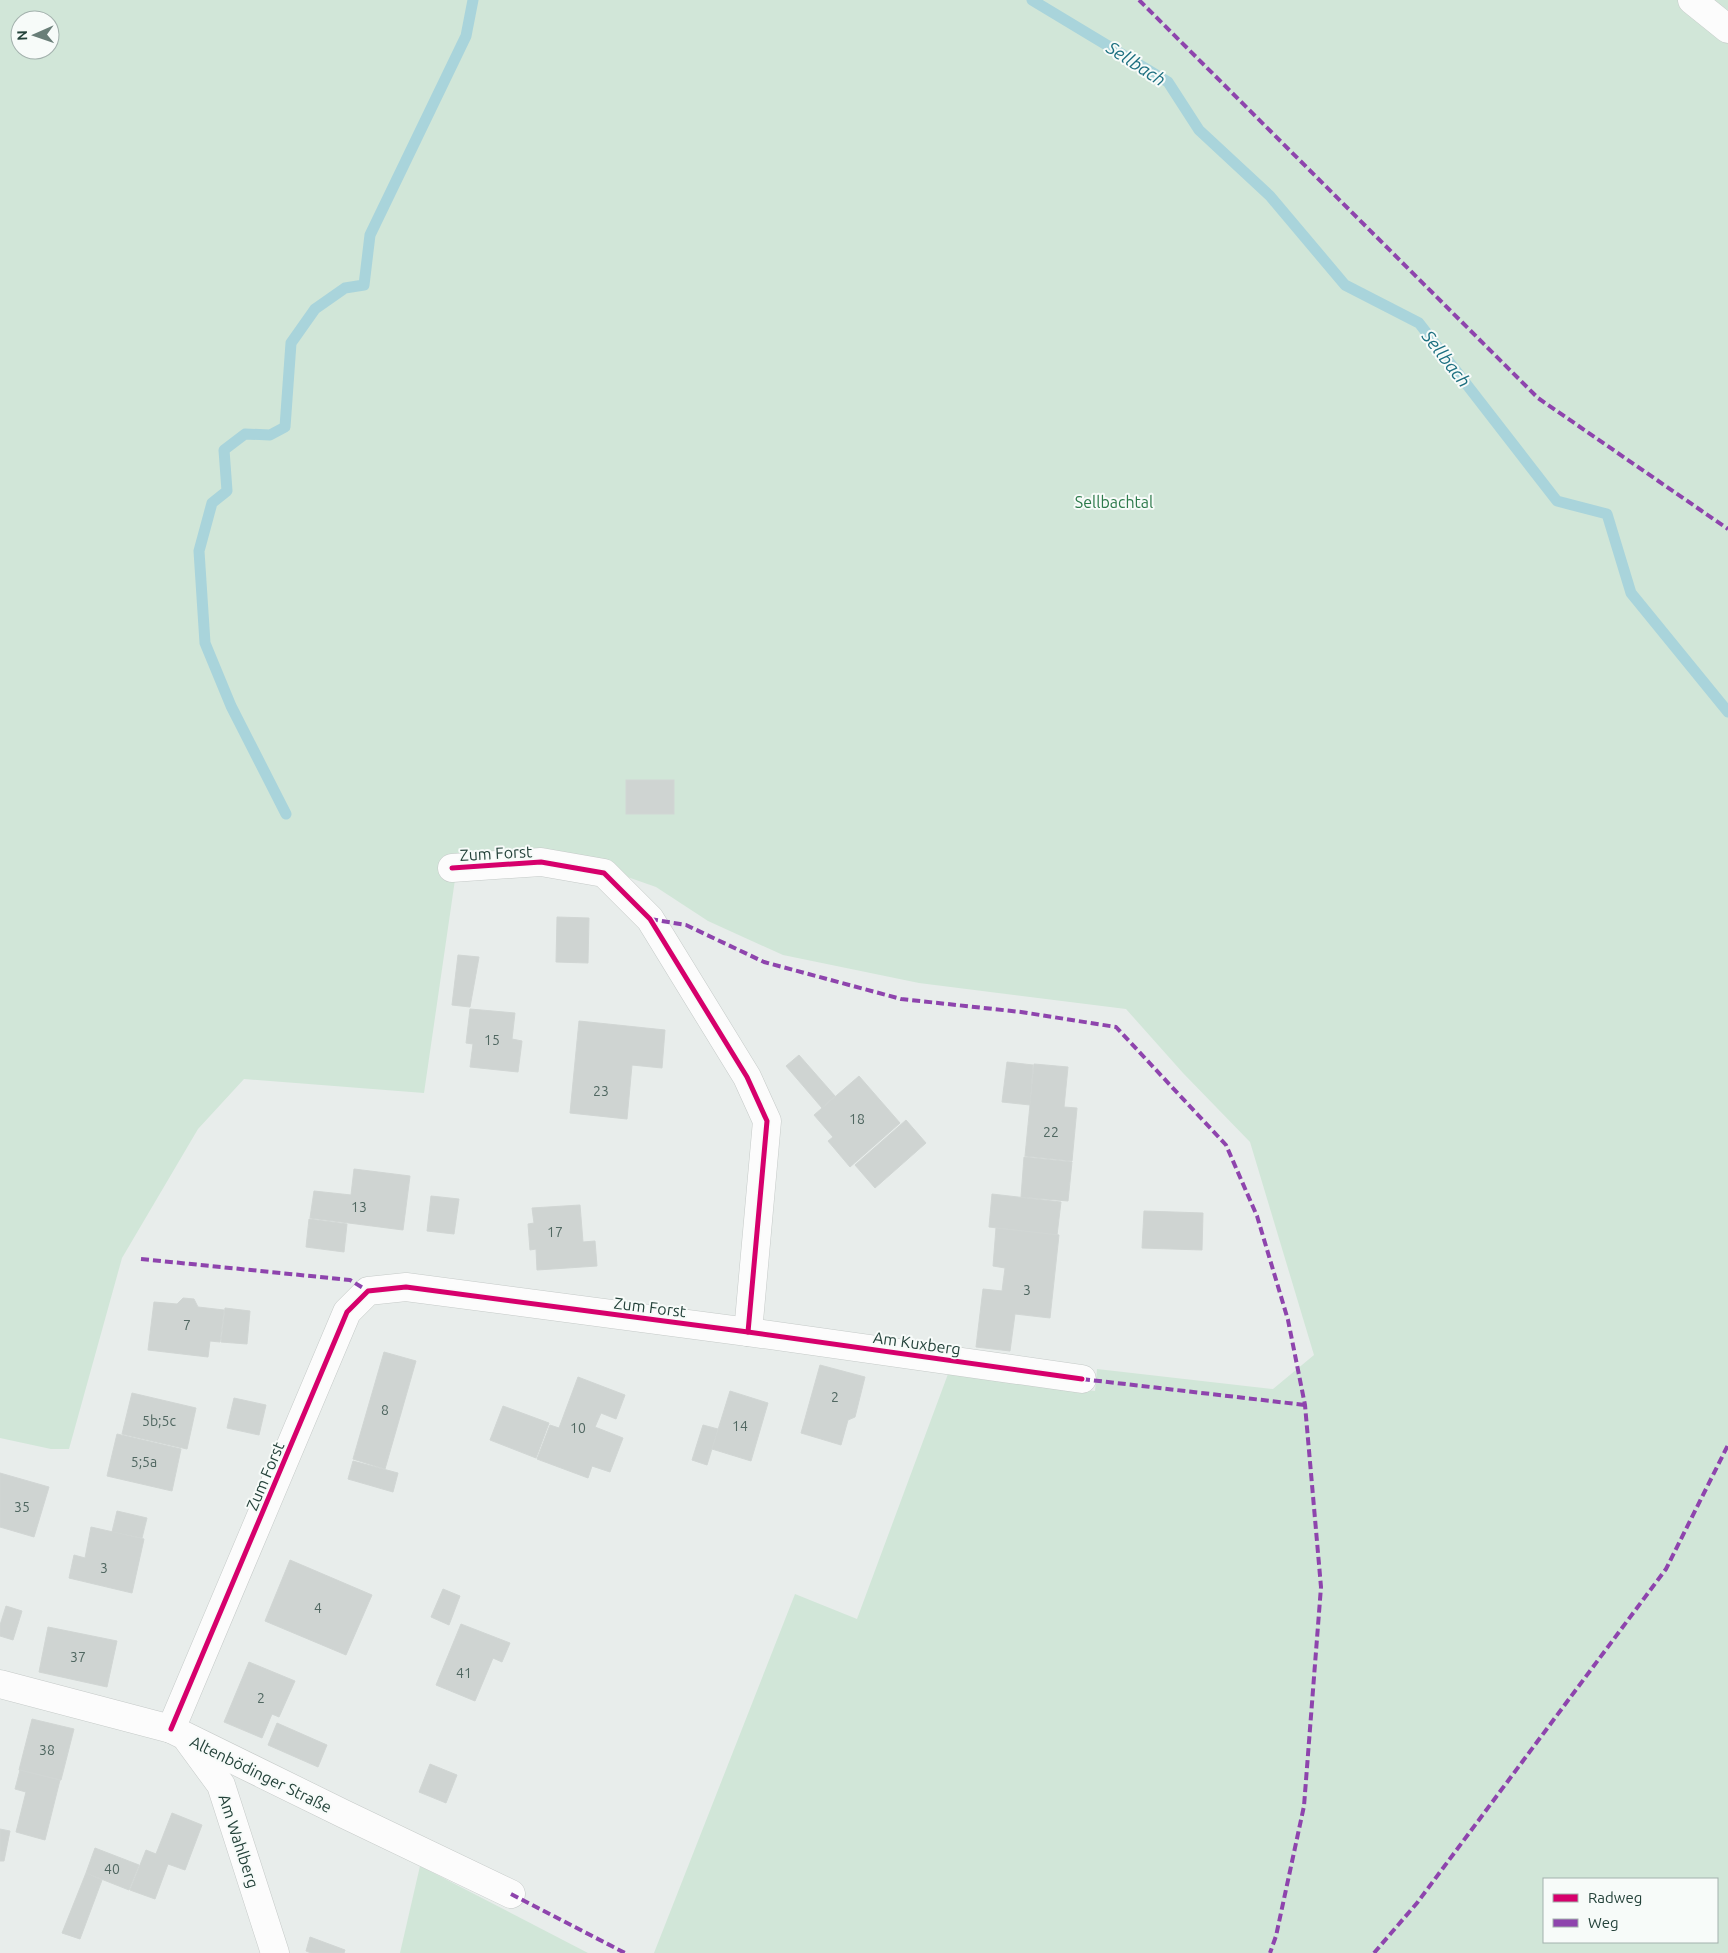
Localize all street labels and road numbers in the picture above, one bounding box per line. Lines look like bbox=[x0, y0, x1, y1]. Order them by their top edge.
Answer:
street label: Zum Forst bbox=[459, 842, 533, 864]
street label: Zum Forst bbox=[613, 1294, 688, 1320]
street label: Am Kuxberg bbox=[872, 1328, 962, 1358]
street label: Zum Forst bbox=[243, 1438, 288, 1513]
street label: Altenbödinger Straße bbox=[187, 1732, 335, 1816]
street label: Am Wahlberg bbox=[215, 1792, 263, 1890]

